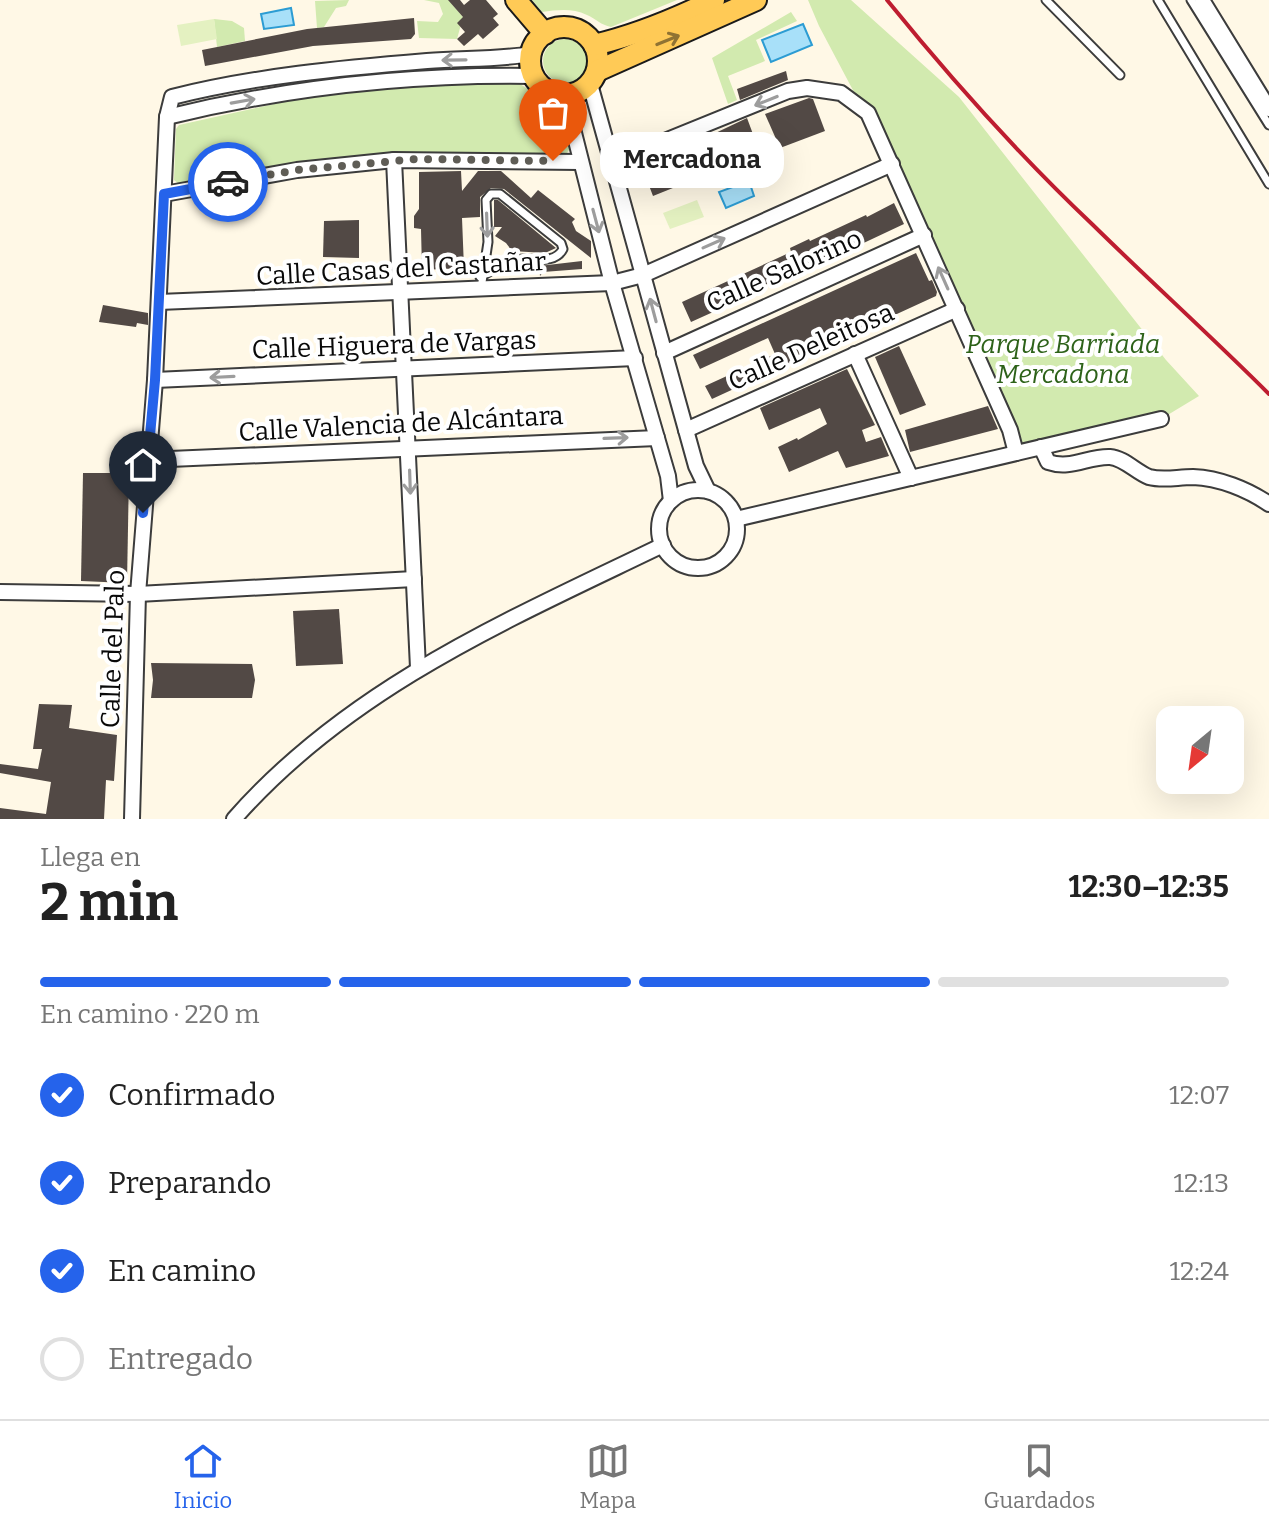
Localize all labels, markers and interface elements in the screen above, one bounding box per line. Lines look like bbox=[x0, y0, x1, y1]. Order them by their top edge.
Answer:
one-way arrow bbox=[655, 32, 680, 46]
one-way arrow bbox=[441, 52, 468, 68]
pin bbox=[519, 79, 587, 161]
icon: bag bbox=[531, 91, 575, 135]
one-way arrow bbox=[230, 93, 255, 108]
one-way arrow bbox=[754, 94, 778, 109]
callout: Mercadona bbox=[601, 133, 785, 189]
courier bbox=[188, 142, 268, 222]
text: Mercadona bbox=[623, 144, 761, 175]
icon: car bbox=[206, 160, 250, 204]
one-way arrow bbox=[590, 207, 605, 233]
one-way arrow bbox=[480, 211, 495, 238]
street label: Calle Salorino bbox=[702, 223, 866, 319]
one-way arrow bbox=[702, 235, 726, 250]
street label: Calle Casas del Castañar bbox=[255, 246, 547, 292]
one-way arrow bbox=[935, 266, 950, 290]
street label: Calle Deleitosa bbox=[724, 297, 898, 397]
one-way arrow bbox=[644, 298, 659, 324]
street label: Calle Higuera de Vargas bbox=[251, 325, 537, 365]
park label: Parque Barriada Mercadona bbox=[966, 329, 1160, 390]
one-way arrow bbox=[209, 369, 236, 384]
street label: Calle Valencia de Alcántara bbox=[238, 400, 564, 448]
pin bbox=[109, 431, 177, 513]
one-way arrow bbox=[602, 431, 629, 446]
icon: home bbox=[121, 443, 165, 487]
one-way arrow bbox=[402, 468, 417, 495]
street label: Calle del Palo bbox=[95, 569, 131, 729]
north arrow bbox=[1156, 706, 1244, 794]
map controls bbox=[1156, 706, 1244, 794]
text: Llega en bbox=[40, 842, 140, 873]
text: 12:30–12:35 bbox=[1069, 869, 1229, 905]
text: 2 min bbox=[40, 871, 178, 934]
text: En camino · 220 m bbox=[40, 999, 259, 1030]
icon: check bbox=[40, 1073, 84, 1117]
text: Confirmado bbox=[108, 1077, 275, 1113]
text: 12:07 bbox=[1169, 1080, 1229, 1111]
icon: check bbox=[40, 1161, 84, 1205]
text: Preparando bbox=[108, 1165, 272, 1201]
text: 12:13 bbox=[1173, 1168, 1229, 1199]
icon: check bbox=[40, 1249, 84, 1293]
text: En camino bbox=[108, 1253, 256, 1289]
text: 12:24 bbox=[1169, 1256, 1229, 1287]
text: Entregado bbox=[108, 1341, 253, 1377]
tab: Inicio bbox=[174, 1439, 232, 1514]
tab: Mapa bbox=[580, 1439, 636, 1514]
tab: Guardados bbox=[983, 1439, 1095, 1514]

